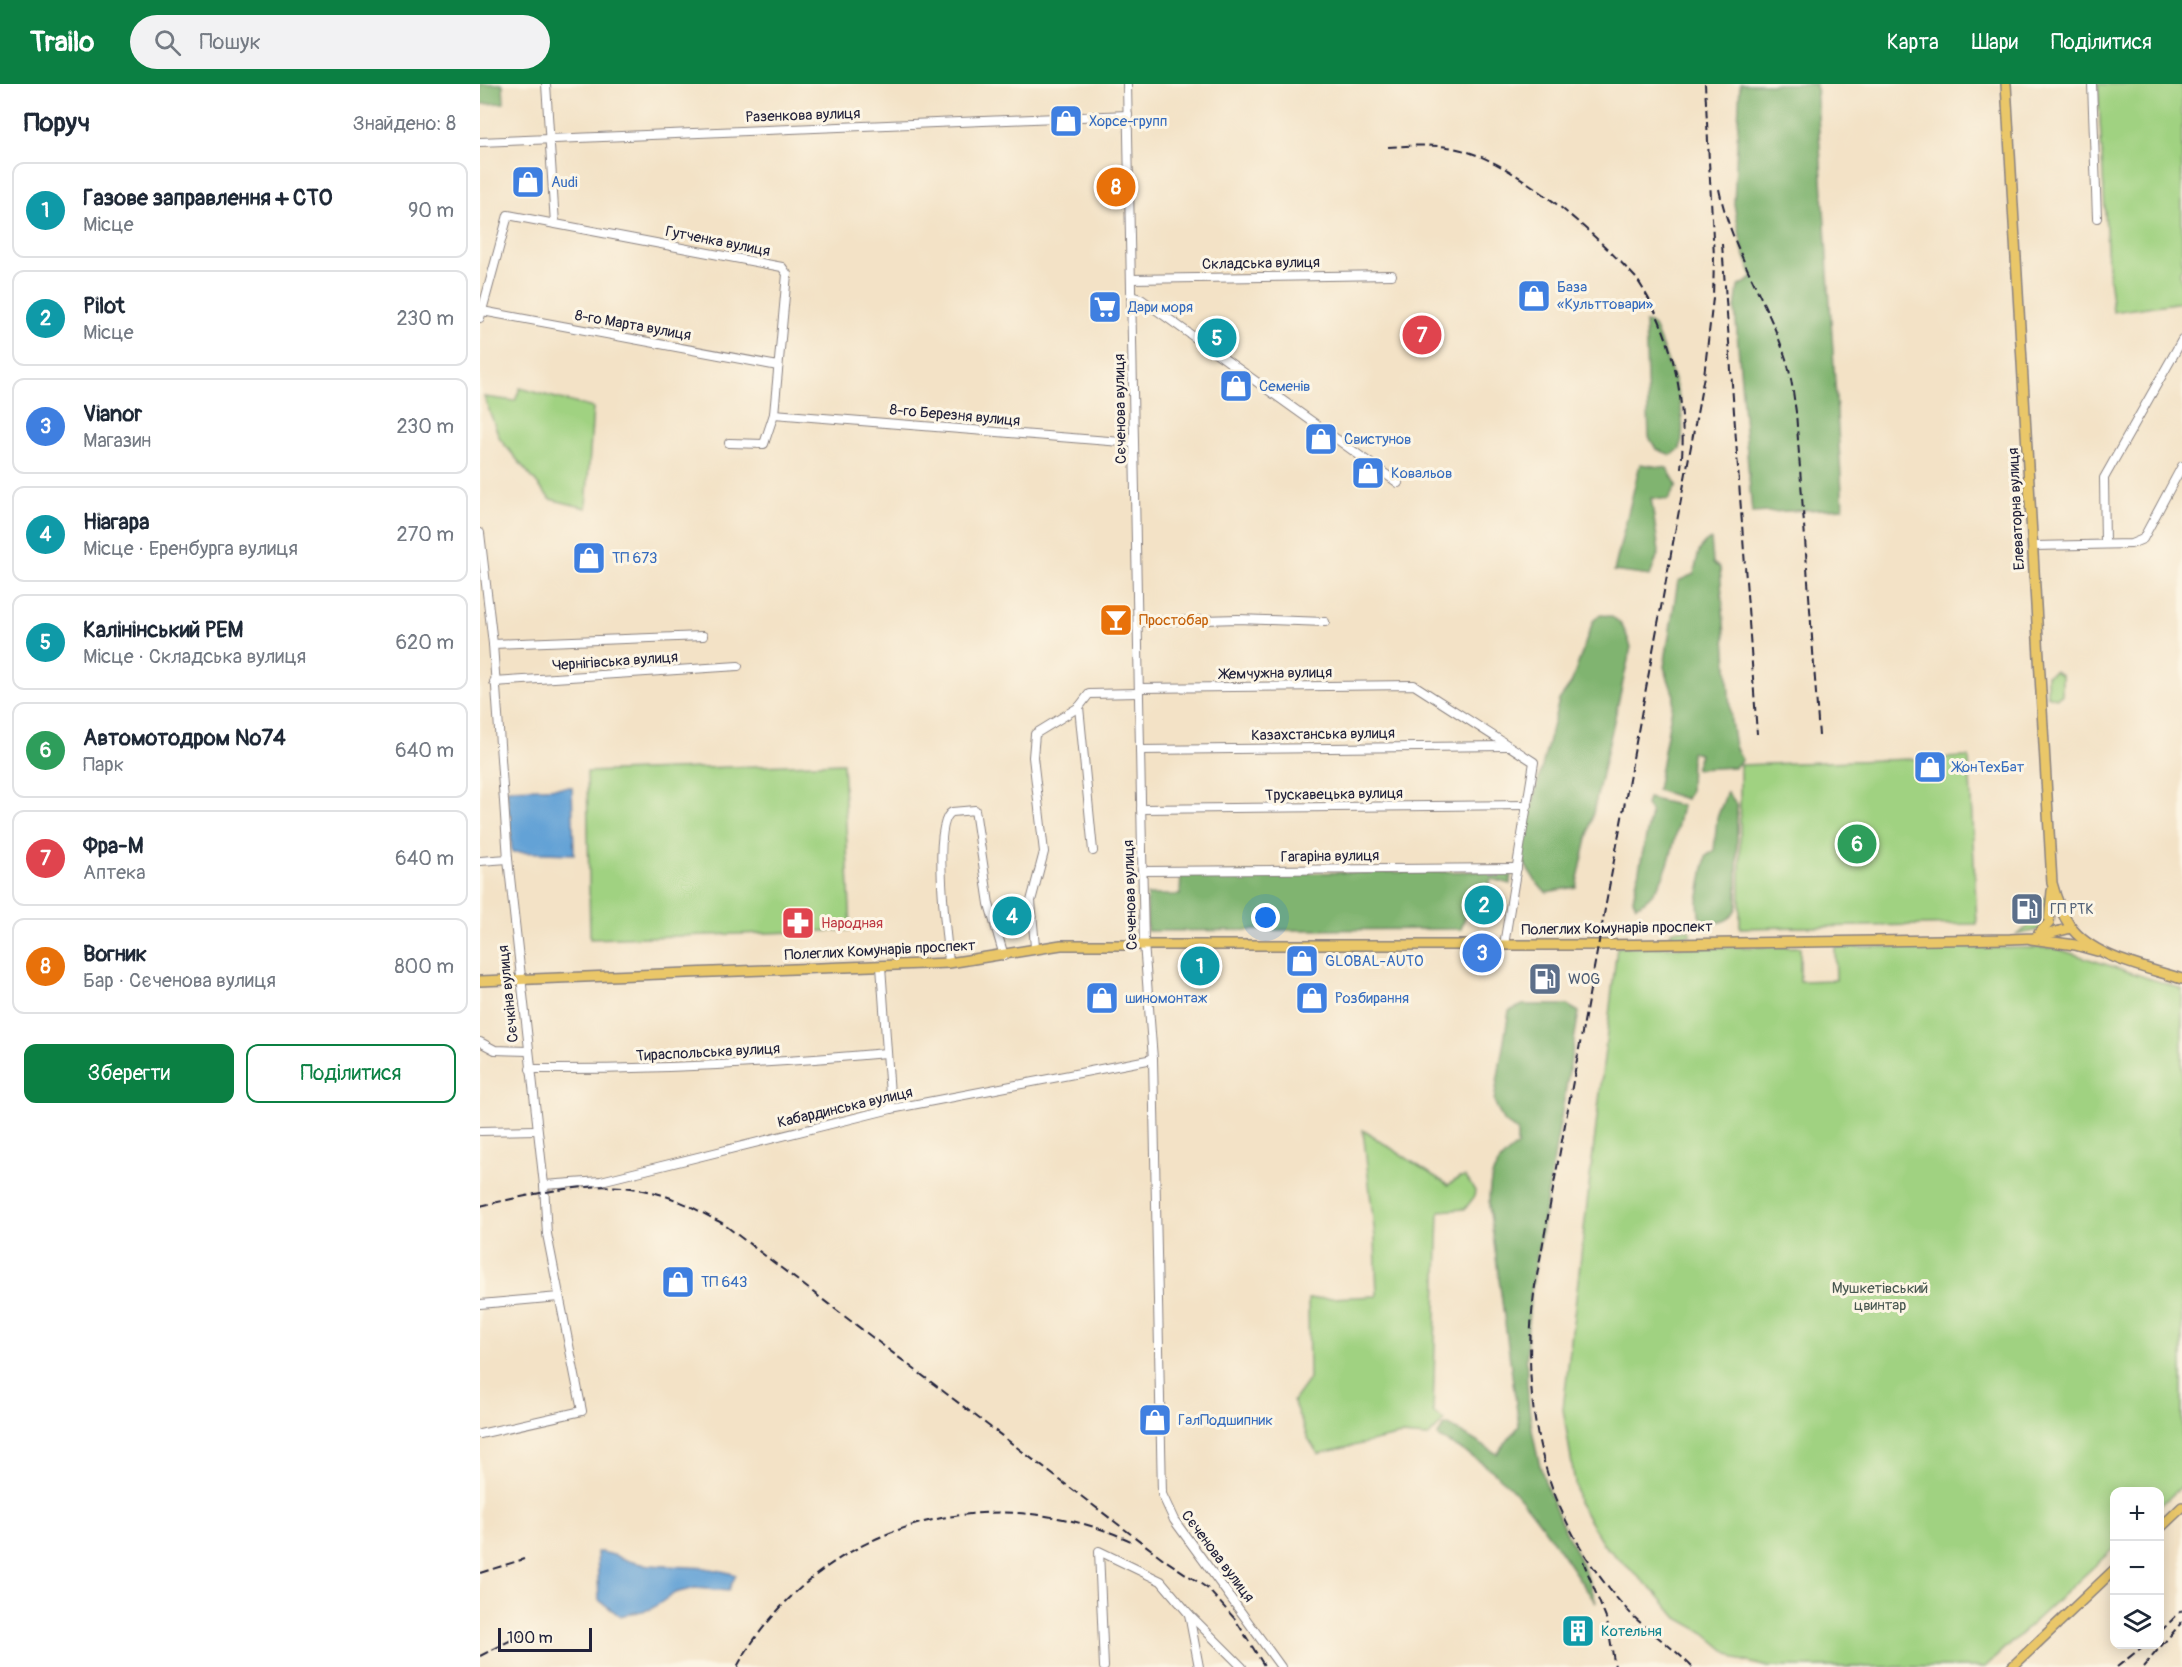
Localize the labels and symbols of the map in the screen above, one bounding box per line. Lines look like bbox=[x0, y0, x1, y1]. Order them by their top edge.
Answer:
shop icon: Хорсе-групп bbox=[1048, 103, 1084, 139]
street label: Разенкова вулиця bbox=[745, 104, 861, 127]
place label: Хорсе-групп bbox=[1089, 112, 1167, 131]
shop icon: Audi bbox=[510, 164, 546, 200]
pin: 8 bbox=[1096, 164, 1136, 210]
place label: Audi bbox=[551, 173, 578, 192]
street label: Гутченка вулиця bbox=[664, 222, 772, 261]
street label: Складська вулиця bbox=[1202, 253, 1320, 274]
shop icon: База «Культтовари» bbox=[1516, 278, 1552, 314]
place label: База «Культтовари» bbox=[1557, 278, 1653, 314]
supermarket icon: Дари моря bbox=[1087, 289, 1123, 325]
place label: Дари моря bbox=[1127, 298, 1193, 317]
street label: 8-го Марта вулиця bbox=[573, 306, 693, 345]
pin: 7 bbox=[1402, 312, 1442, 358]
pin: 5 bbox=[1198, 316, 1236, 360]
street label: Сєченова вулиця bbox=[1110, 354, 1131, 464]
shop icon: Семенів bbox=[1218, 368, 1254, 404]
place label: Семенів bbox=[1259, 377, 1310, 396]
street label: 8-го Березня вулиця bbox=[889, 400, 1021, 431]
shop icon: Свистунов bbox=[1303, 421, 1339, 457]
place label: Свистунов bbox=[1344, 430, 1411, 449]
street label: Елеваторна вулиця bbox=[2004, 447, 2029, 571]
shop icon: Ковальов bbox=[1350, 455, 1386, 491]
place label: Ковальов bbox=[1391, 464, 1452, 483]
shop icon: ТП 673 bbox=[571, 540, 607, 576]
place label: ТП 673 bbox=[612, 549, 657, 568]
bar icon: Простобар bbox=[1098, 602, 1134, 638]
place label: Простобар bbox=[1139, 611, 1209, 630]
street label: Чернігівська вулиця bbox=[551, 648, 679, 675]
street label: Жемчужна вулиця bbox=[1218, 663, 1332, 684]
street label: Казахстанська вулиця bbox=[1251, 724, 1395, 745]
shop icon: ЖонТехБат bbox=[1912, 749, 1948, 785]
place label: ЖонТехБат bbox=[1951, 758, 2025, 777]
street label: Трускавецька вулиця bbox=[1265, 784, 1403, 805]
pin: 6 bbox=[1838, 822, 1876, 867]
street label: Сєченова вулиця bbox=[1119, 840, 1142, 950]
street label: Гагаріна вулиця bbox=[1281, 846, 1379, 867]
pin: 2 bbox=[1464, 882, 1504, 928]
fuel station icon: ГП РТК bbox=[2009, 891, 2045, 927]
pin: 4 bbox=[992, 894, 1032, 938]
place label: ГП РТК bbox=[2050, 900, 2094, 919]
your location bbox=[1251, 903, 1280, 932]
pharmacy icon: Народная bbox=[780, 905, 816, 941]
place label: Народная bbox=[821, 914, 883, 933]
street label: Полеглих Комунарів проспект bbox=[1521, 917, 1713, 940]
pin: 3 bbox=[1462, 930, 1502, 976]
street label: Полеглих Комунарів проспект bbox=[784, 936, 977, 965]
shop icon: GLOBAL-AUTO bbox=[1284, 943, 1320, 979]
street label: Сєчкіна вулиця bbox=[494, 944, 523, 1044]
pin: 1 bbox=[1180, 944, 1220, 988]
place label: GLOBAL-AUTO bbox=[1325, 952, 1424, 971]
fuel station icon: WOG bbox=[1527, 961, 1563, 997]
place label: WOG bbox=[1568, 970, 1600, 989]
shop icon: шиномонтаж bbox=[1084, 980, 1120, 1016]
shop icon: Розбирання bbox=[1294, 980, 1330, 1016]
place label: шиномонтаж bbox=[1125, 989, 1208, 1008]
place label: Розбирання bbox=[1335, 989, 1409, 1008]
street label: Тираспольська вулиця bbox=[635, 1039, 781, 1066]
street label: Кабардинська вулиця bbox=[776, 1083, 915, 1132]
shop icon: ТП 643 bbox=[660, 1264, 696, 1300]
place label: ТП 643 bbox=[701, 1273, 747, 1292]
park label: Мушкетівський цвинтар bbox=[1832, 1279, 1928, 1315]
shop icon: ГалПодшипник bbox=[1137, 1402, 1173, 1438]
place label: ГалПодшипник bbox=[1178, 1411, 1273, 1430]
street label: Сєченова вулиця bbox=[1177, 1507, 1258, 1606]
building icon: Котельня bbox=[1560, 1613, 1596, 1649]
place label: Котельня bbox=[1601, 1622, 1662, 1641]
scale bar bbox=[498, 1625, 592, 1652]

